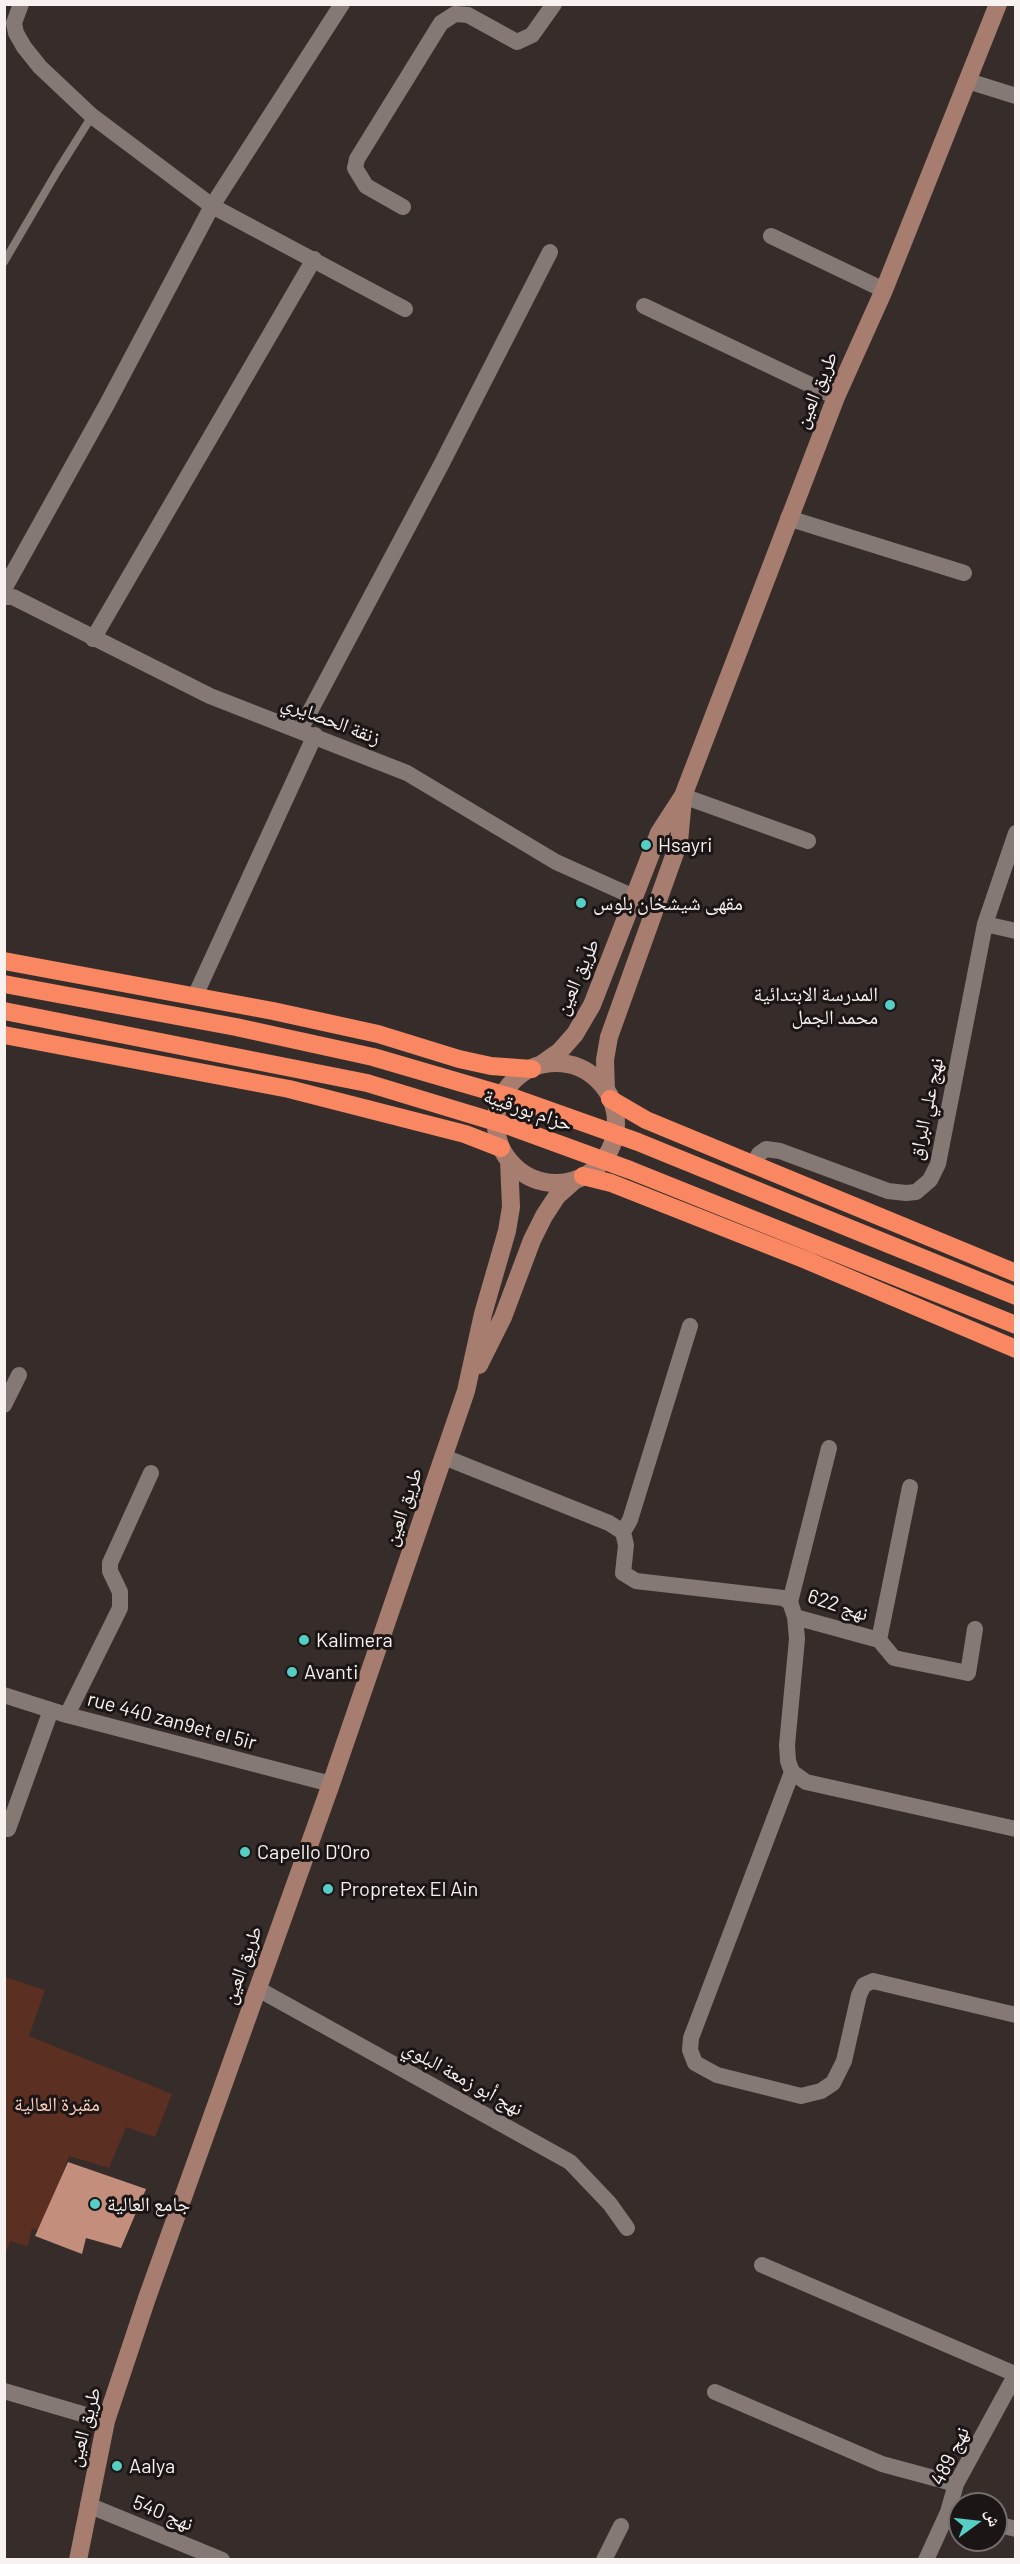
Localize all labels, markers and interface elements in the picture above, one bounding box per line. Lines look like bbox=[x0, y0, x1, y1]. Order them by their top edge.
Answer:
street label: طريق العين bbox=[789, 348, 843, 432]
street label: زنقة الحصايري bbox=[278, 690, 384, 750]
place label: Hsayri bbox=[658, 833, 712, 857]
marker: Hsayri bbox=[639, 838, 653, 852]
place label: مقهى شيشخان بلوس bbox=[593, 891, 743, 915]
marker: مقهى شيشخان بلوس bbox=[574, 896, 588, 910]
street label: طريق العين bbox=[550, 935, 604, 1019]
place label: المدرسة الابتدائية محمد الجمل bbox=[754, 982, 878, 1029]
marker: المدرسة الابتدائية محمد الجمل bbox=[883, 998, 897, 1012]
street label: نهج علي البراق bbox=[903, 1056, 949, 1162]
street label: حزام بورقيبة bbox=[480, 1084, 576, 1136]
street label: طريق العين bbox=[378, 1465, 428, 1549]
street label: نهج 622 bbox=[805, 1584, 871, 1626]
place label: Kalimera bbox=[316, 1628, 393, 1652]
marker: Kalimera bbox=[297, 1633, 311, 1647]
place label: Avanti bbox=[304, 1660, 358, 1684]
marker: Avanti bbox=[285, 1665, 299, 1679]
street label: rue 440 zan9et el 5ir bbox=[85, 1687, 259, 1755]
place label: Capello D'Oro bbox=[257, 1840, 370, 1864]
marker: Capello D'Oro bbox=[238, 1845, 252, 1859]
place label: Propretex El Ain bbox=[340, 1877, 478, 1901]
marker: Propretex El Ain bbox=[321, 1882, 335, 1896]
street label: طريق العين bbox=[217, 1923, 267, 2007]
street label: نهج أبو زمعة البلوي bbox=[399, 2035, 527, 2121]
park label: مقبرة العالية bbox=[14, 2092, 100, 2116]
place label: جامع العالية bbox=[107, 2192, 190, 2216]
marker: جامع العالية bbox=[88, 2197, 102, 2211]
street label: طريق العين bbox=[62, 2385, 106, 2469]
street label: نهج 489 bbox=[926, 2423, 974, 2489]
place label: Aalya bbox=[129, 2454, 175, 2478]
marker: Aalya bbox=[110, 2459, 124, 2473]
street label: نهج 540 bbox=[129, 2490, 197, 2536]
north arrow bbox=[948, 2492, 1008, 2552]
text: ش bbox=[983, 2507, 1005, 2528]

